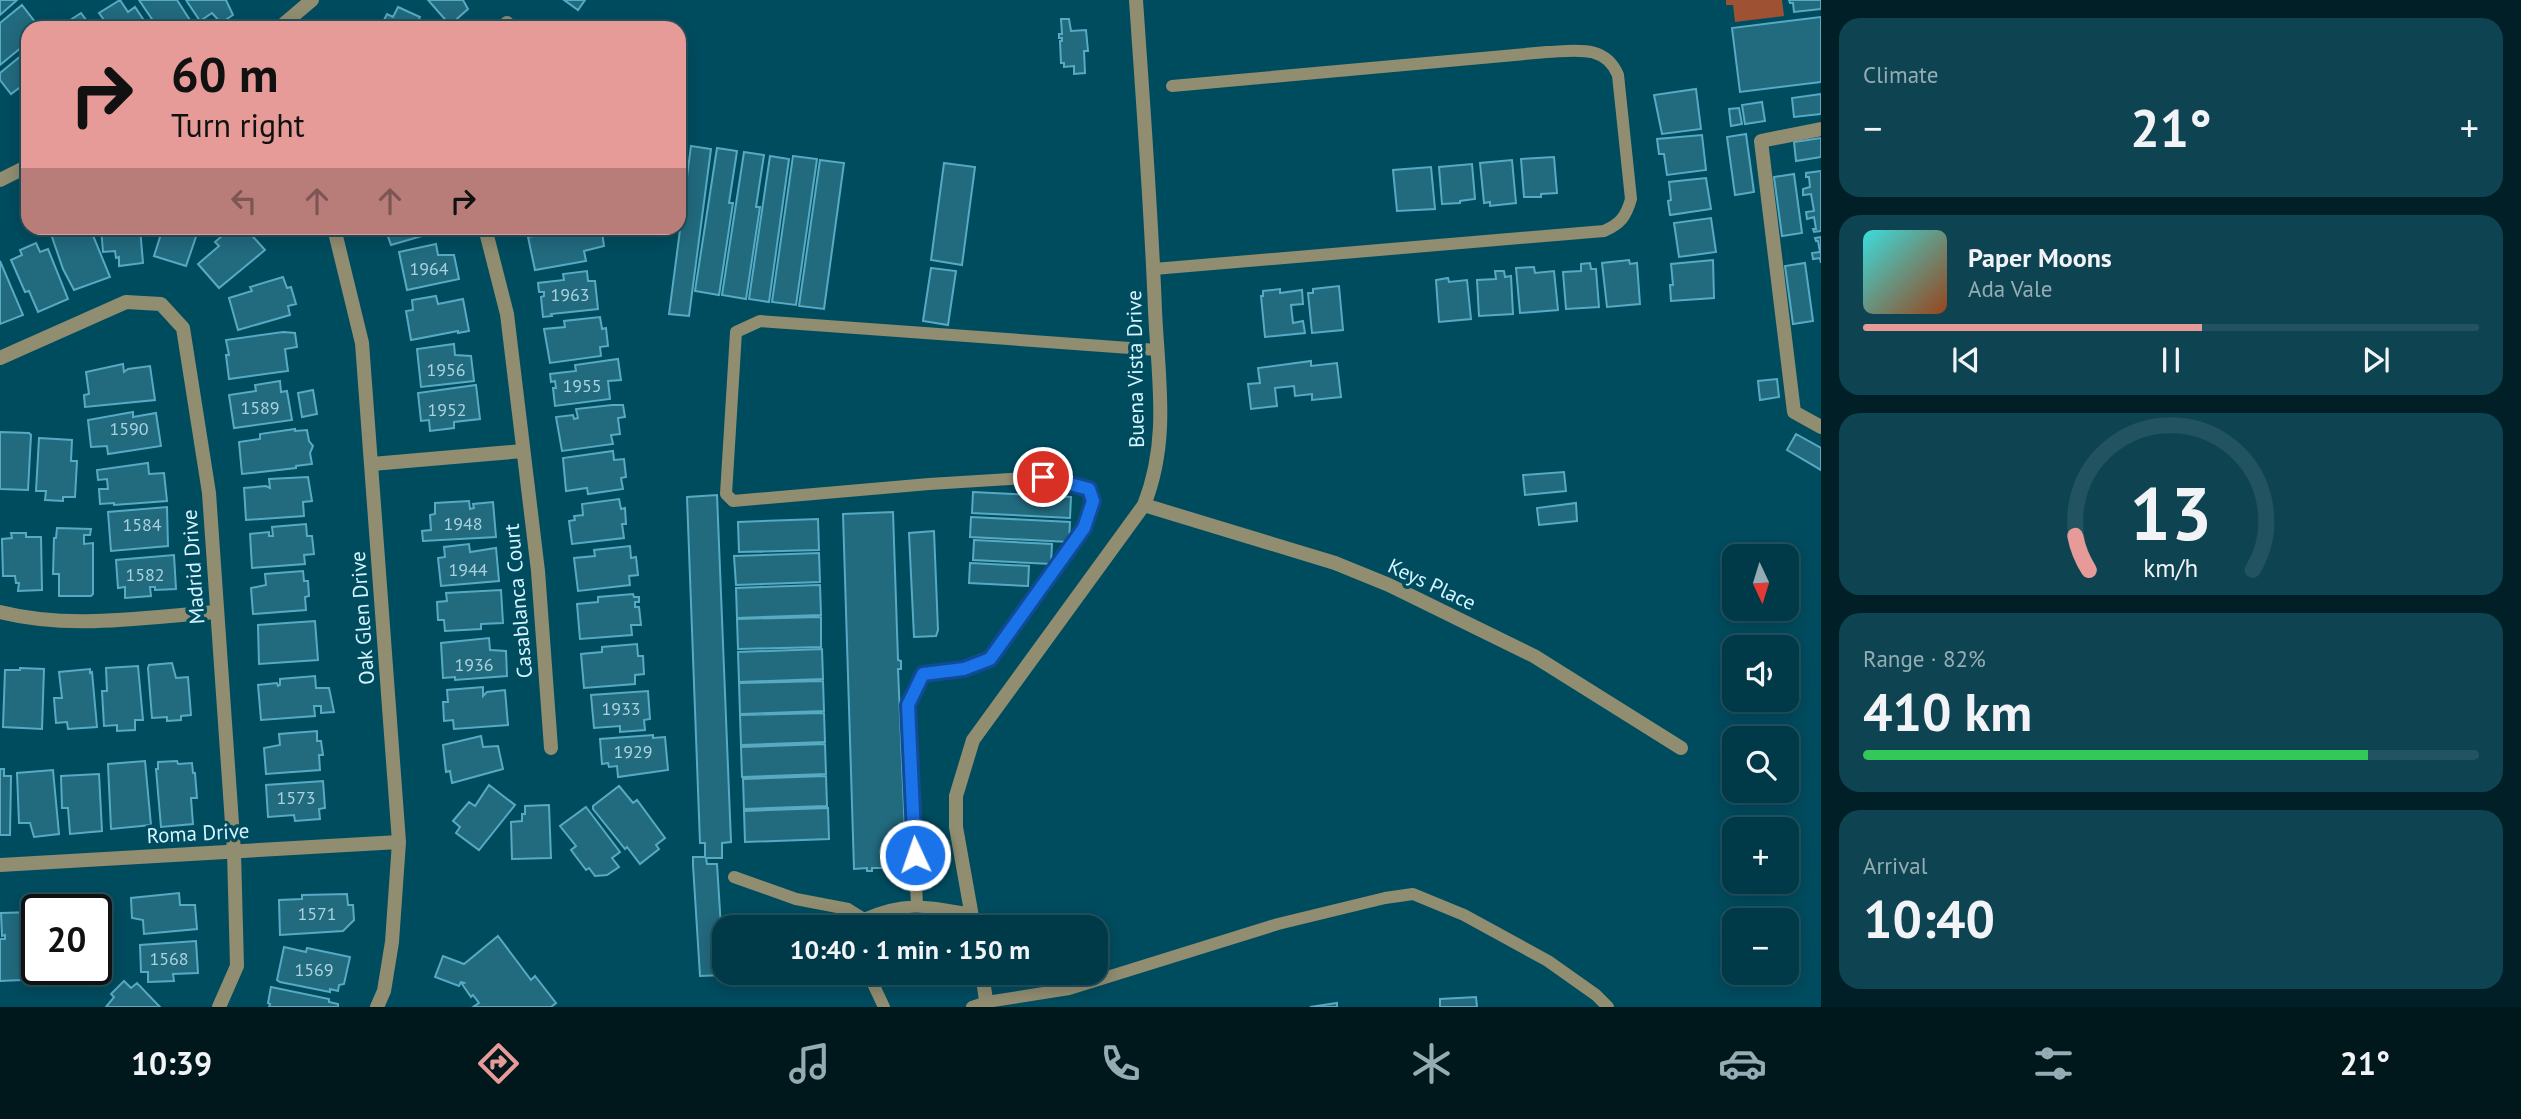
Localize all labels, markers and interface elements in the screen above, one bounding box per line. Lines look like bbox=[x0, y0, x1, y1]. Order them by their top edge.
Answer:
text: 60 m bbox=[171, 42, 278, 106]
icon: right bbox=[56, 49, 147, 140]
text: Climate bbox=[1863, 60, 1938, 89]
text: 21° bbox=[2130, 94, 2212, 161]
text: − bbox=[1863, 103, 1882, 152]
text: + bbox=[2460, 103, 2479, 152]
text: Turn right bbox=[171, 104, 305, 146]
icon: left bbox=[225, 182, 263, 220]
icon: ahead bbox=[298, 182, 336, 220]
icon: ahead bbox=[371, 182, 409, 220]
icon: right bbox=[444, 182, 482, 220]
text: Paper Moons bbox=[1968, 241, 2112, 274]
house number: 1964 bbox=[409, 257, 449, 280]
text: Ada Vale bbox=[1968, 274, 2052, 303]
house number: 1963 bbox=[550, 283, 590, 306]
street label: Buena Vista Drive bbox=[1120, 290, 1150, 448]
icon: previous bbox=[1947, 341, 1985, 379]
icon: pause bbox=[2152, 341, 2190, 379]
icon: next bbox=[2357, 341, 2395, 379]
house number: 1956 bbox=[426, 358, 466, 381]
house number: 1955 bbox=[562, 374, 602, 397]
house number: 1589 bbox=[240, 396, 280, 419]
house number: 1952 bbox=[427, 398, 467, 421]
house number: 1590 bbox=[109, 417, 149, 440]
pin bbox=[1013, 447, 1073, 507]
icon: arrive bbox=[1024, 458, 1062, 496]
text: 13 bbox=[2130, 466, 2212, 560]
street label: Madrid Drive bbox=[176, 509, 210, 625]
house number: 1948 bbox=[443, 512, 483, 535]
house number: 1584 bbox=[122, 513, 162, 536]
street label: Casablanca Court bbox=[498, 523, 538, 679]
north arrow bbox=[1722, 544, 1799, 621]
map controls bbox=[1722, 544, 1799, 985]
street label: Oak Glen Drive bbox=[344, 550, 380, 686]
text: km/h bbox=[2144, 551, 2198, 583]
street label: Keys Place bbox=[1384, 552, 1480, 616]
house number: 1944 bbox=[448, 558, 488, 581]
house number: 1582 bbox=[125, 563, 165, 586]
button: sound bbox=[1722, 635, 1799, 712]
text: Range · 82% bbox=[1863, 644, 1986, 673]
house number: 1936 bbox=[454, 653, 494, 676]
text: 410 km bbox=[1863, 678, 2032, 745]
house number: 1933 bbox=[601, 697, 641, 720]
button: search bbox=[1722, 726, 1799, 803]
house number: 1929 bbox=[613, 740, 653, 763]
house number: 1573 bbox=[276, 786, 316, 809]
street label: Roma Drive bbox=[146, 817, 250, 849]
button: + bbox=[1722, 817, 1799, 894]
position arrow bbox=[878, 818, 952, 892]
text: Arrival bbox=[1863, 851, 1927, 880]
text: 10:40 bbox=[1863, 885, 1995, 952]
speed limit sign: 20 bbox=[21, 894, 112, 985]
house number: 1571 bbox=[297, 902, 337, 925]
button: − bbox=[1722, 908, 1799, 985]
text: 10:40 · 1 min · 150 m bbox=[790, 933, 1030, 966]
house number: 1568 bbox=[149, 947, 189, 970]
house number: 1569 bbox=[294, 958, 334, 981]
icon: directions bbox=[474, 1039, 523, 1088]
icon: music bbox=[785, 1039, 834, 1088]
icon: phone bbox=[1096, 1039, 1145, 1088]
icon: climate bbox=[1407, 1039, 1456, 1088]
icon: car bbox=[1718, 1039, 1767, 1088]
icon: filters bbox=[2029, 1039, 2078, 1088]
text: 10:39 bbox=[131, 1042, 212, 1084]
text: 21° bbox=[2340, 1042, 2390, 1084]

